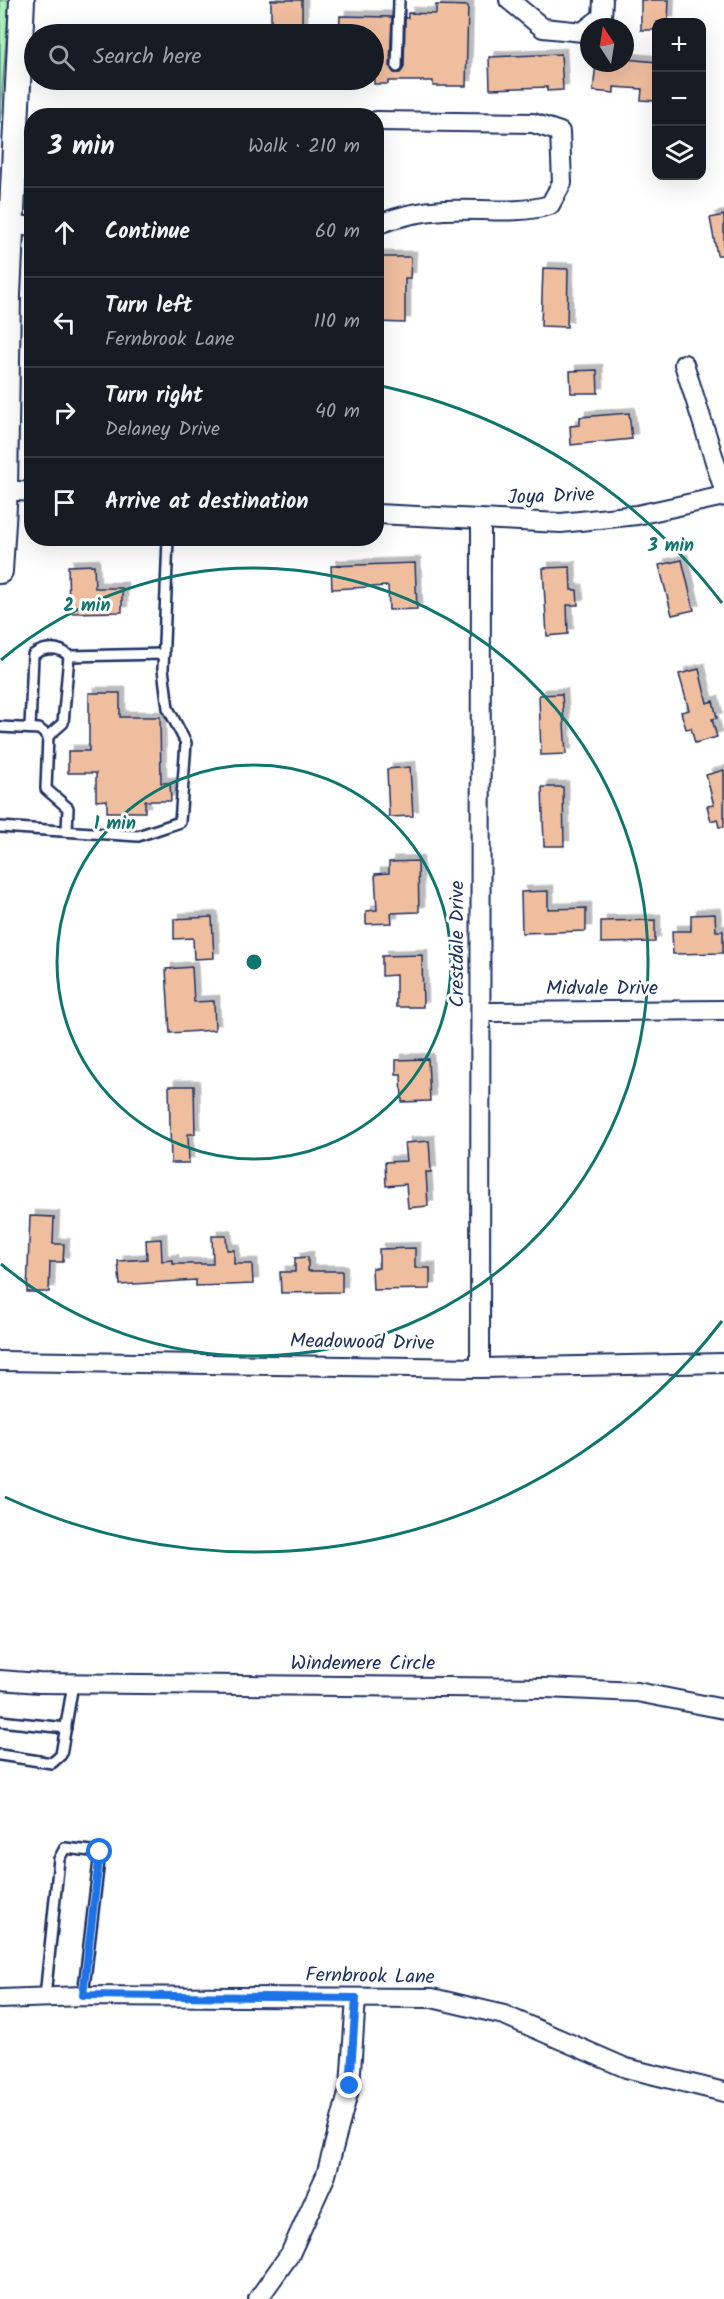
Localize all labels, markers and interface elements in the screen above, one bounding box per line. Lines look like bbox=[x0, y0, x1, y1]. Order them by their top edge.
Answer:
north arrow bbox=[580, 18, 634, 72]
map controls bbox=[652, 18, 706, 180]
button: + bbox=[652, 18, 706, 72]
search box bbox=[24, 24, 384, 90]
text: Search here bbox=[93, 40, 201, 75]
icon: search bbox=[45, 41, 78, 74]
button: − bbox=[652, 72, 706, 126]
text: 3 min bbox=[48, 126, 115, 168]
button: layers bbox=[652, 126, 706, 180]
text: Walk · 210 m bbox=[248, 131, 360, 163]
text: Continue bbox=[105, 215, 190, 250]
icon: ahead bbox=[48, 216, 81, 249]
text: 60 m bbox=[315, 216, 360, 248]
text: Turn left bbox=[105, 289, 192, 324]
icon: left bbox=[48, 306, 81, 339]
text: 110 m bbox=[314, 306, 360, 338]
text: Fernbrook Lane bbox=[105, 324, 234, 356]
text: Turn right bbox=[105, 379, 203, 414]
icon: right bbox=[48, 396, 81, 429]
text: 40 m bbox=[315, 396, 360, 428]
text: Delaney Drive bbox=[105, 414, 220, 446]
street label: Joya Drive bbox=[507, 479, 595, 515]
text: Arrive at destination bbox=[105, 485, 308, 520]
icon: arrive bbox=[48, 486, 81, 519]
text: 3 min bbox=[647, 532, 694, 561]
text: 2 min bbox=[64, 592, 110, 621]
text: 1 min bbox=[94, 810, 136, 839]
street label: Crestdale Drive bbox=[442, 881, 474, 1007]
centre of rings bbox=[244, 952, 264, 972]
street label: Midvale Drive bbox=[546, 973, 658, 1005]
street label: Meadowood Drive bbox=[289, 1326, 435, 1360]
street label: Windemere Circle bbox=[291, 1648, 435, 1680]
route start bbox=[86, 1838, 112, 1864]
street label: Fernbrook Lane bbox=[305, 1960, 435, 1994]
route end bbox=[336, 2072, 362, 2098]

